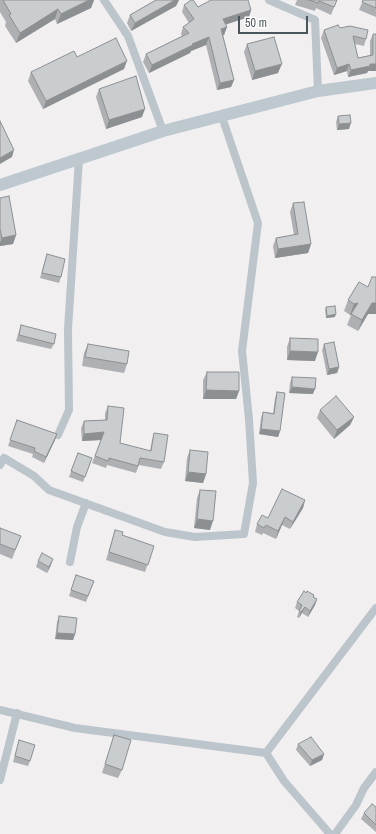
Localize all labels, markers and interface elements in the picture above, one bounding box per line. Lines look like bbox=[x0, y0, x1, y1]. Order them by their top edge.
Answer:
scale bar bbox=[240, 8, 310, 34]
text: 50 m bbox=[245, 15, 267, 31]

